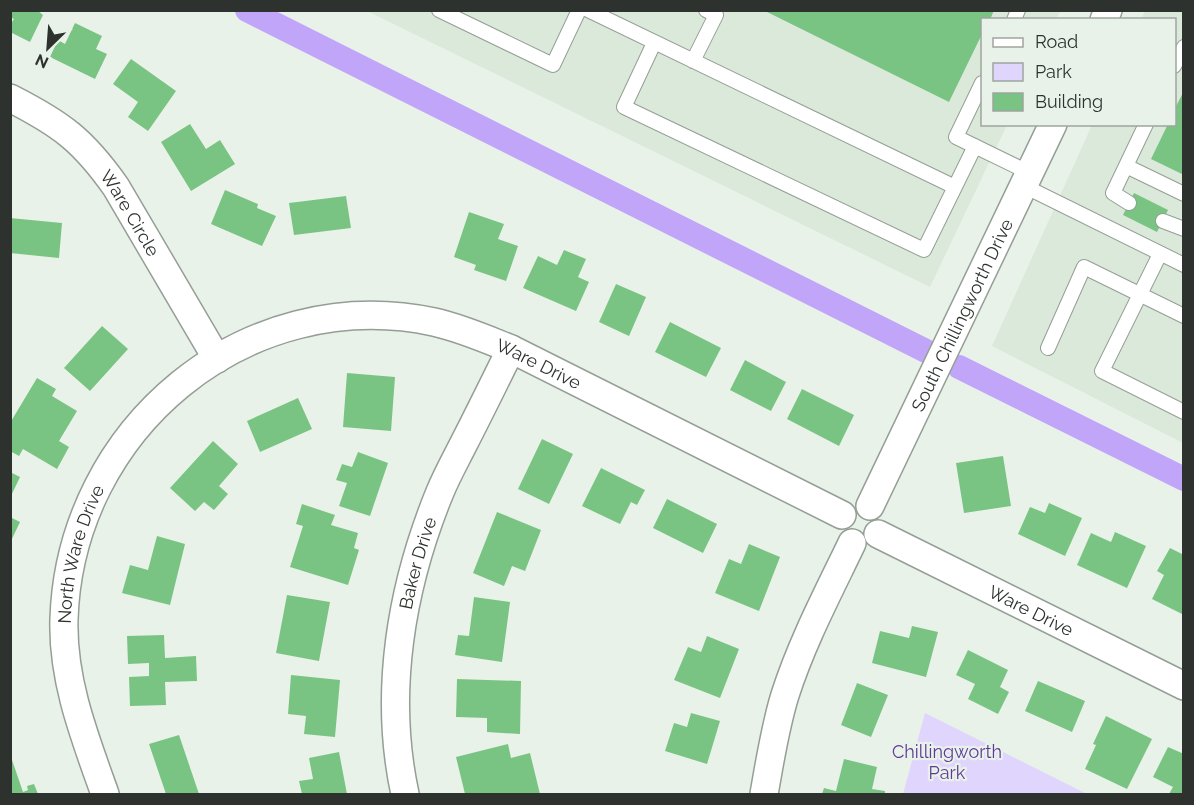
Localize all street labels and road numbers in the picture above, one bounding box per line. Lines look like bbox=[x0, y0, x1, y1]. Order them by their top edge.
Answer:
street label: Ware Circle bbox=[96, 165, 165, 260]
street label: South Chillingworth Drive bbox=[907, 215, 1017, 415]
street label: Ware Drive bbox=[493, 334, 585, 393]
street label: North Ware Drive bbox=[53, 481, 108, 624]
street label: Baker Drive bbox=[394, 513, 440, 611]
street label: Ware Drive bbox=[985, 580, 1077, 640]

